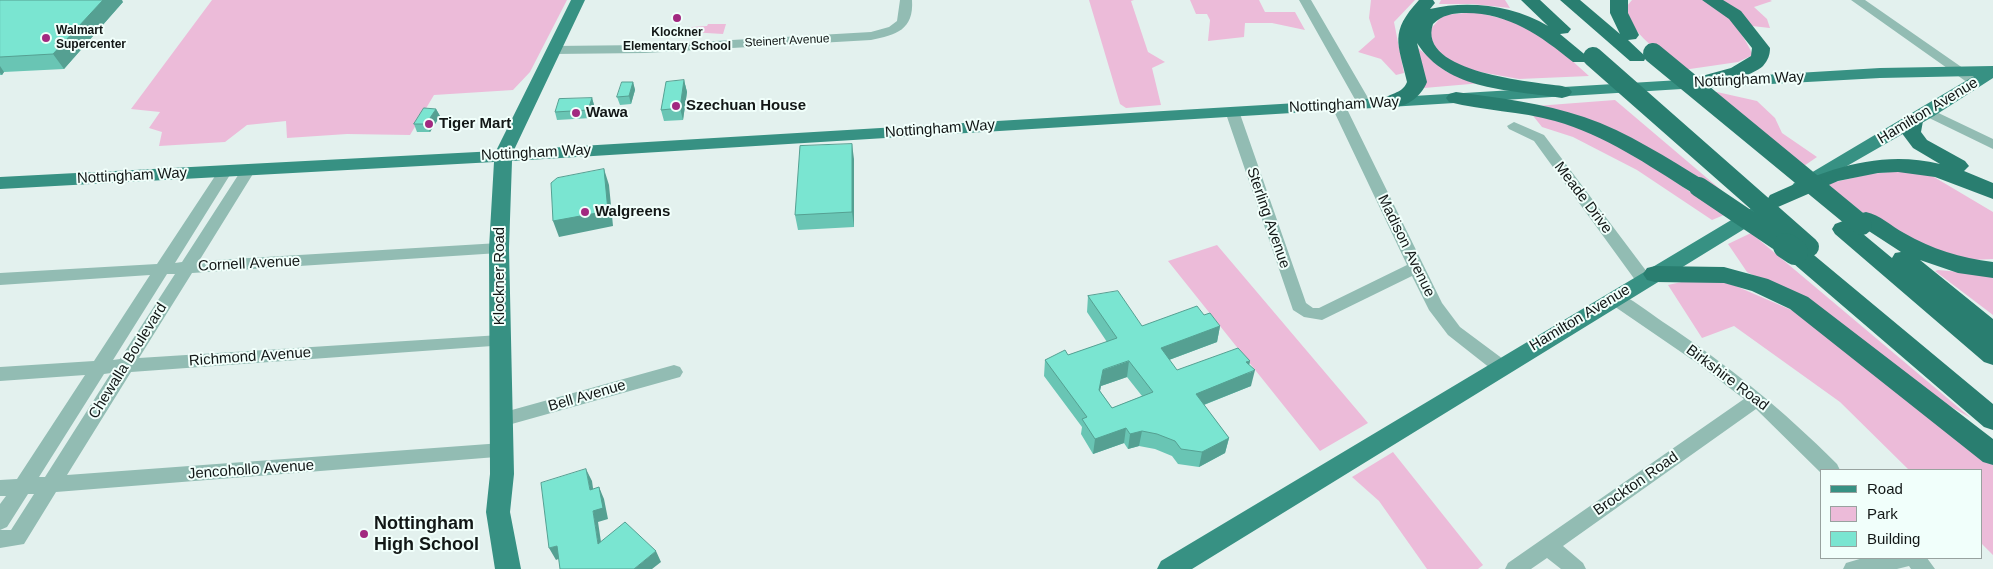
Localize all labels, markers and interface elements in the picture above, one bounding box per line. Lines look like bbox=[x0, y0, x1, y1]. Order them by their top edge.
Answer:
marker: Klockner Elementary School bbox=[671, 12, 683, 24]
place label: Walmart Supercenter bbox=[56, 24, 126, 52]
place label: Klockner Elementary School bbox=[623, 26, 731, 54]
marker: Walmart Supercenter bbox=[40, 32, 52, 44]
street label: Steinert Avenue bbox=[744, 32, 830, 50]
street label: Nottingham Way bbox=[1693, 68, 1805, 92]
street label: Hamilton Avenue bbox=[1875, 74, 1981, 148]
street label: Nottingham Way bbox=[1288, 93, 1400, 117]
place label: Szechuan House bbox=[686, 97, 806, 115]
marker: Szechuan House bbox=[670, 100, 682, 112]
place label: Wawa bbox=[586, 104, 628, 122]
marker: Wawa bbox=[570, 107, 582, 119]
place label: Tiger Mart bbox=[439, 115, 511, 133]
street label: Nottingham Way bbox=[884, 116, 996, 142]
marker: Tiger Mart bbox=[423, 118, 435, 130]
street label: Nottingham Way bbox=[480, 141, 592, 165]
street label: Meade Drive bbox=[1550, 159, 1616, 237]
street label: Nottingham Way bbox=[76, 164, 188, 188]
street label: Sterling Avenue bbox=[1242, 165, 1294, 271]
street label: Madison Avenue bbox=[1373, 192, 1439, 300]
place label: Walgreens bbox=[595, 203, 670, 221]
marker: Walgreens bbox=[579, 206, 591, 218]
street label: Klockner Road bbox=[491, 227, 509, 325]
street label: Cornell Avenue bbox=[197, 252, 301, 276]
street label: Hamilton Avenue bbox=[1527, 281, 1633, 355]
street label: Chewalla Boulevard bbox=[85, 300, 171, 422]
street label: Birkshire Road bbox=[1682, 341, 1772, 415]
street label: Richmond Avenue bbox=[188, 344, 312, 370]
street label: Bell Avenue bbox=[546, 376, 628, 416]
street label: Brockton Road bbox=[1590, 448, 1682, 520]
street label: Jencohollo Avenue bbox=[187, 457, 315, 483]
legend bbox=[1820, 469, 1983, 559]
text: Road bbox=[1867, 480, 1903, 497]
text: Park bbox=[1867, 505, 1898, 522]
place label: Nottingham High School bbox=[374, 513, 479, 556]
marker: Nottingham High School bbox=[358, 528, 370, 540]
text: Building bbox=[1867, 530, 1920, 547]

